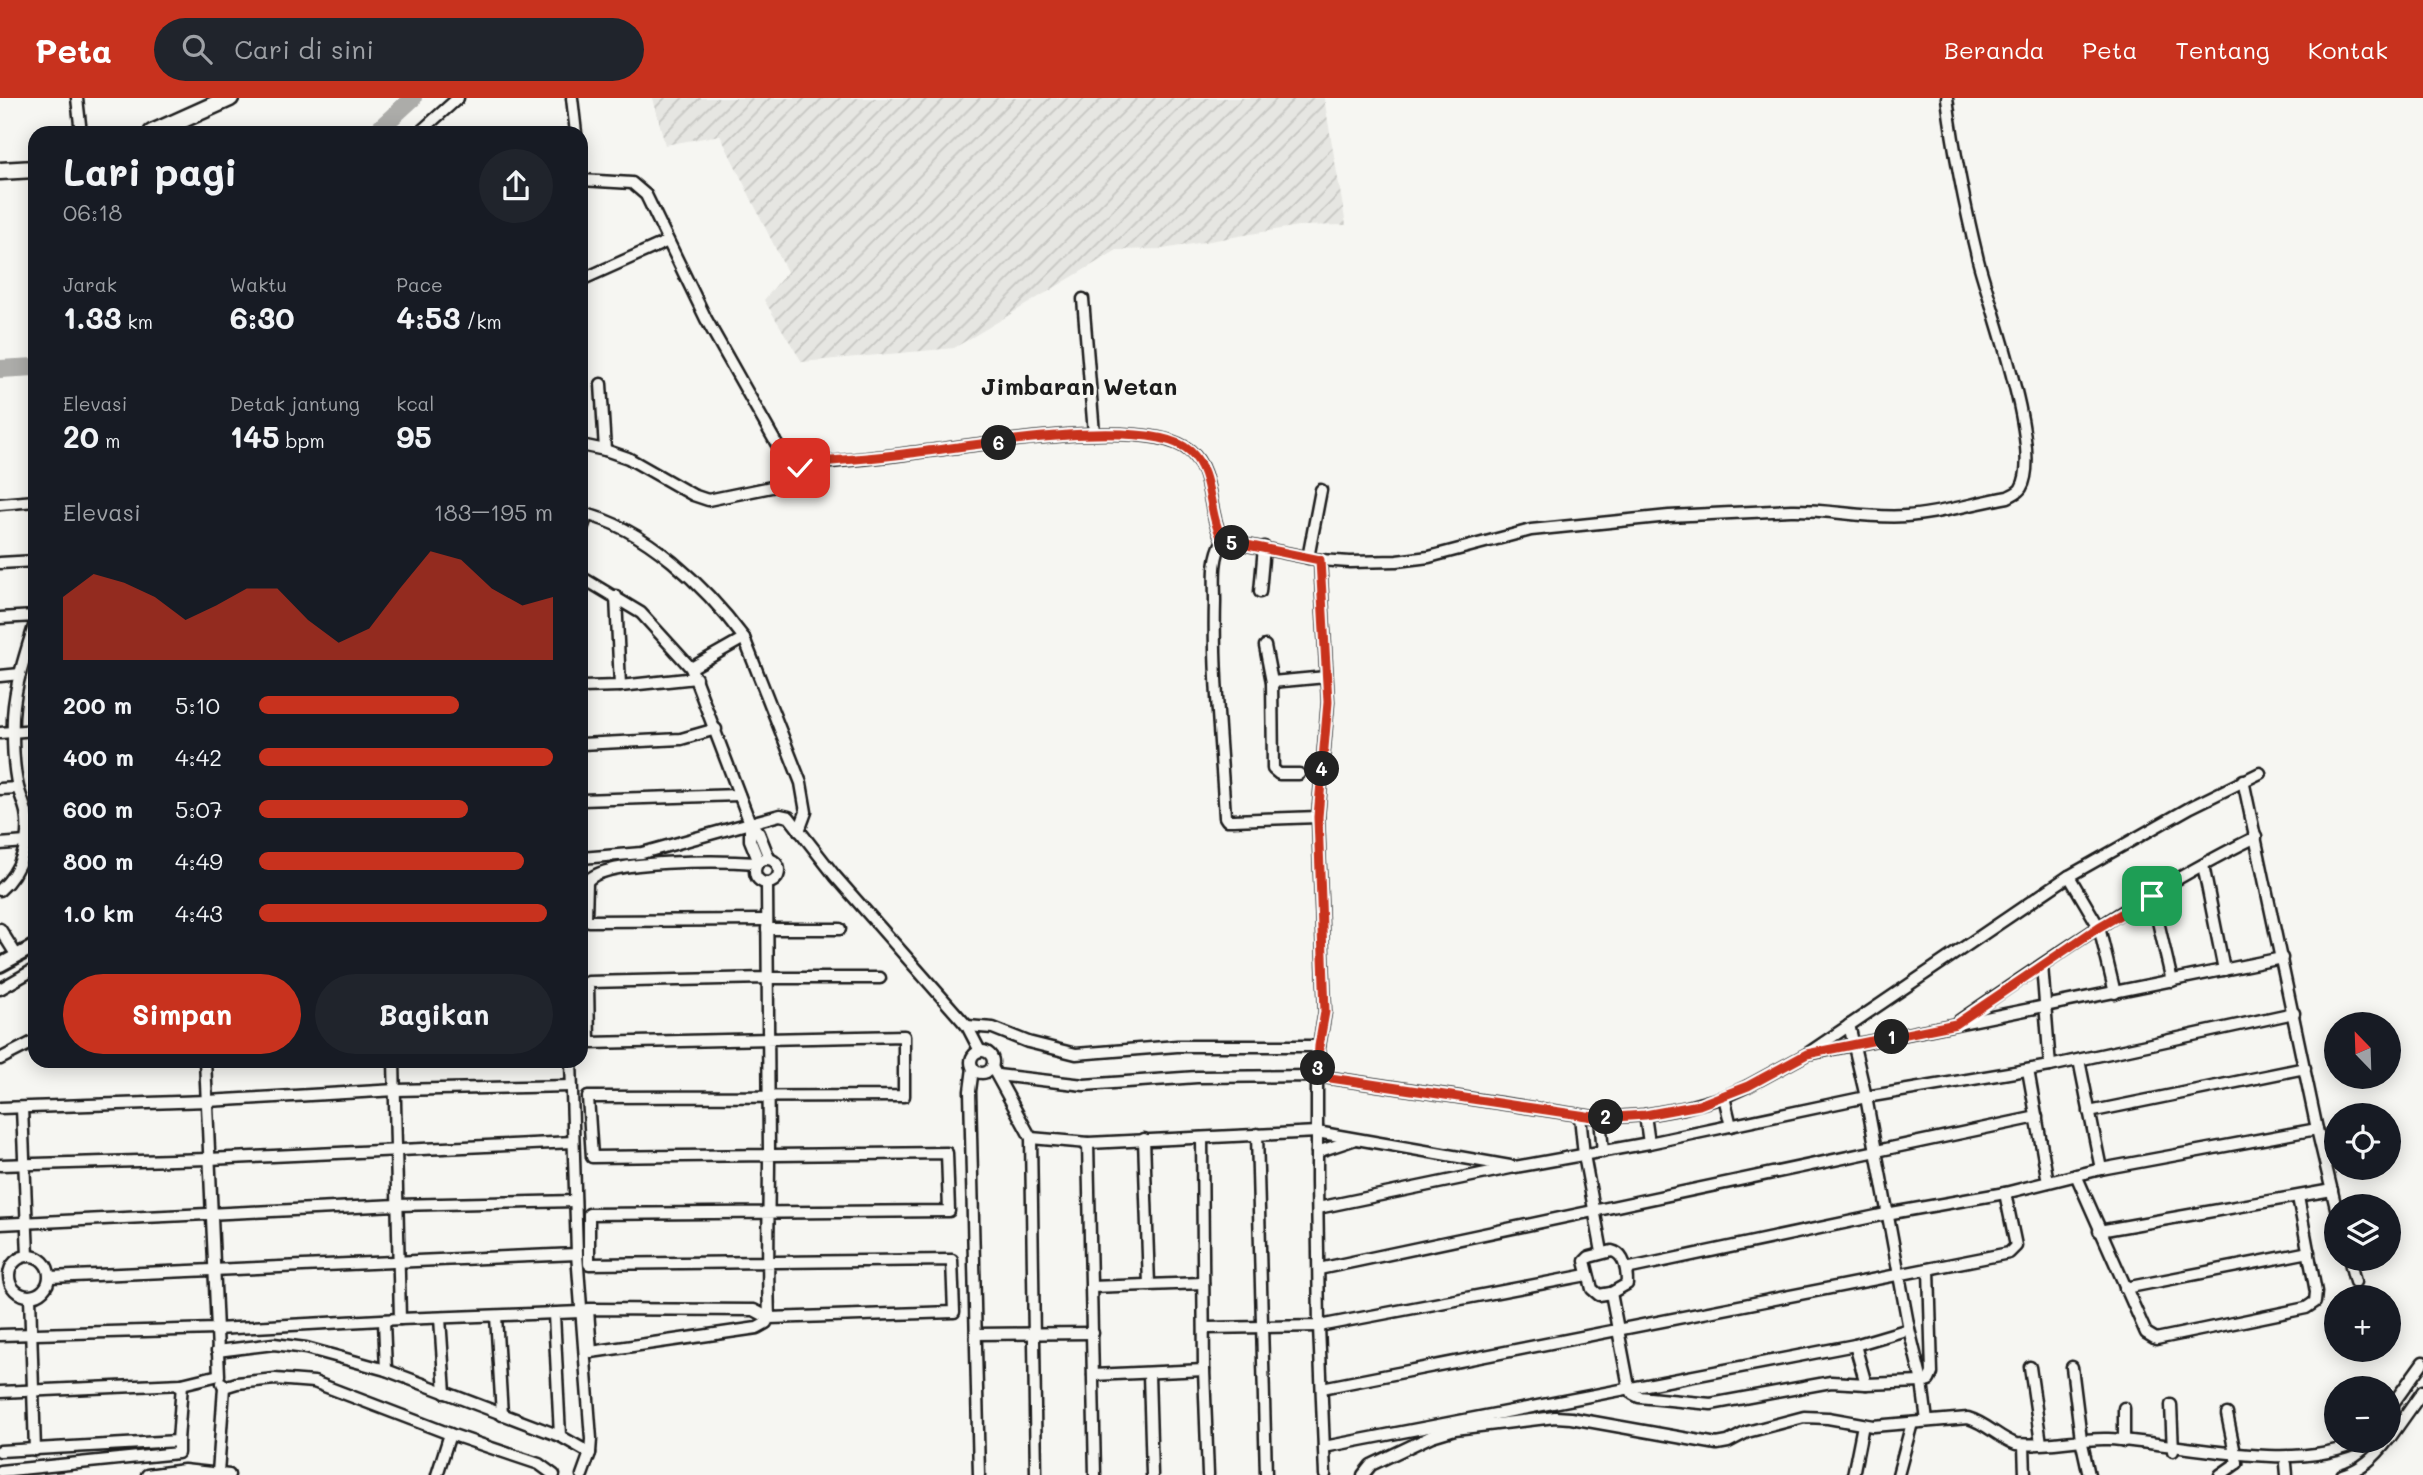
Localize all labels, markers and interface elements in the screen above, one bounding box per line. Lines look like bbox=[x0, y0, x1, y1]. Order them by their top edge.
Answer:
search box bbox=[154, 18, 644, 81]
text: Peta bbox=[35, 28, 112, 71]
icon: search bbox=[178, 30, 216, 68]
text: Cari di sini bbox=[234, 32, 374, 66]
text: Beranda bbox=[1944, 34, 2044, 65]
text: Peta bbox=[2082, 34, 2137, 65]
text: Tentang bbox=[2175, 34, 2270, 65]
text: Kontak bbox=[2308, 34, 2388, 65]
text: Lari pagi bbox=[63, 146, 237, 196]
button: share bbox=[479, 149, 553, 223]
text: 06:18 bbox=[63, 197, 122, 227]
text: Jarak bbox=[63, 272, 117, 297]
text: Waktu bbox=[230, 272, 287, 297]
text: Pace bbox=[396, 272, 443, 297]
text: 1.33 bbox=[63, 297, 122, 337]
text: 6:30 bbox=[230, 297, 295, 337]
text: 4:53 bbox=[396, 297, 460, 337]
text: km bbox=[122, 309, 153, 334]
text: /km bbox=[460, 309, 502, 334]
district label: Jimbaran Wetan bbox=[981, 370, 1177, 401]
text: Elevasi bbox=[63, 391, 127, 416]
text: Detak jantung bbox=[230, 391, 360, 416]
text: kcal bbox=[396, 391, 434, 416]
text: 20 bbox=[63, 416, 99, 456]
text: 145 bbox=[230, 416, 280, 456]
text: 95 bbox=[396, 416, 432, 456]
pin: 6 bbox=[982, 426, 1016, 460]
text: m bbox=[99, 428, 120, 453]
text: bpm bbox=[280, 428, 325, 453]
text: 6 bbox=[993, 430, 1004, 455]
pin bbox=[770, 438, 830, 498]
icon: check bbox=[781, 449, 819, 487]
text: Elevasi bbox=[63, 497, 141, 527]
text: 183–195 m bbox=[434, 497, 553, 527]
pin: 5 bbox=[1214, 526, 1250, 560]
text: 5 bbox=[1226, 530, 1237, 555]
text: 200 m bbox=[63, 690, 132, 720]
text: 5:10 bbox=[175, 690, 220, 720]
text: 400 m bbox=[63, 742, 134, 772]
text: 4:42 bbox=[175, 742, 222, 772]
pin: 4 bbox=[1304, 752, 1340, 786]
text: 4 bbox=[1315, 756, 1328, 781]
text: 600 m bbox=[63, 794, 133, 824]
text: 5:07 bbox=[175, 794, 223, 824]
text: 800 m bbox=[63, 846, 133, 876]
text: 4:49 bbox=[175, 846, 223, 876]
pin bbox=[2122, 866, 2182, 926]
icon: arrive bbox=[2133, 877, 2171, 915]
text: 1.0 km bbox=[63, 898, 134, 928]
text: 4:43 bbox=[175, 898, 223, 928]
button: Simpan bbox=[63, 974, 301, 1054]
button: Bagikan bbox=[315, 974, 553, 1054]
north arrow bbox=[2324, 1012, 2401, 1088]
map controls bbox=[2324, 1012, 2401, 1453]
pin: 1 bbox=[1874, 1020, 1910, 1054]
text: 1 bbox=[1887, 1024, 1896, 1049]
pin: 3 bbox=[1300, 1051, 1336, 1086]
text: 3 bbox=[1312, 1055, 1323, 1080]
pin: 2 bbox=[1588, 1100, 1624, 1134]
button: locate bbox=[2324, 1103, 2401, 1180]
text: 2 bbox=[1600, 1104, 1611, 1129]
button: layers bbox=[2324, 1194, 2401, 1271]
button: + bbox=[2324, 1285, 2401, 1362]
button: − bbox=[2324, 1376, 2401, 1453]

